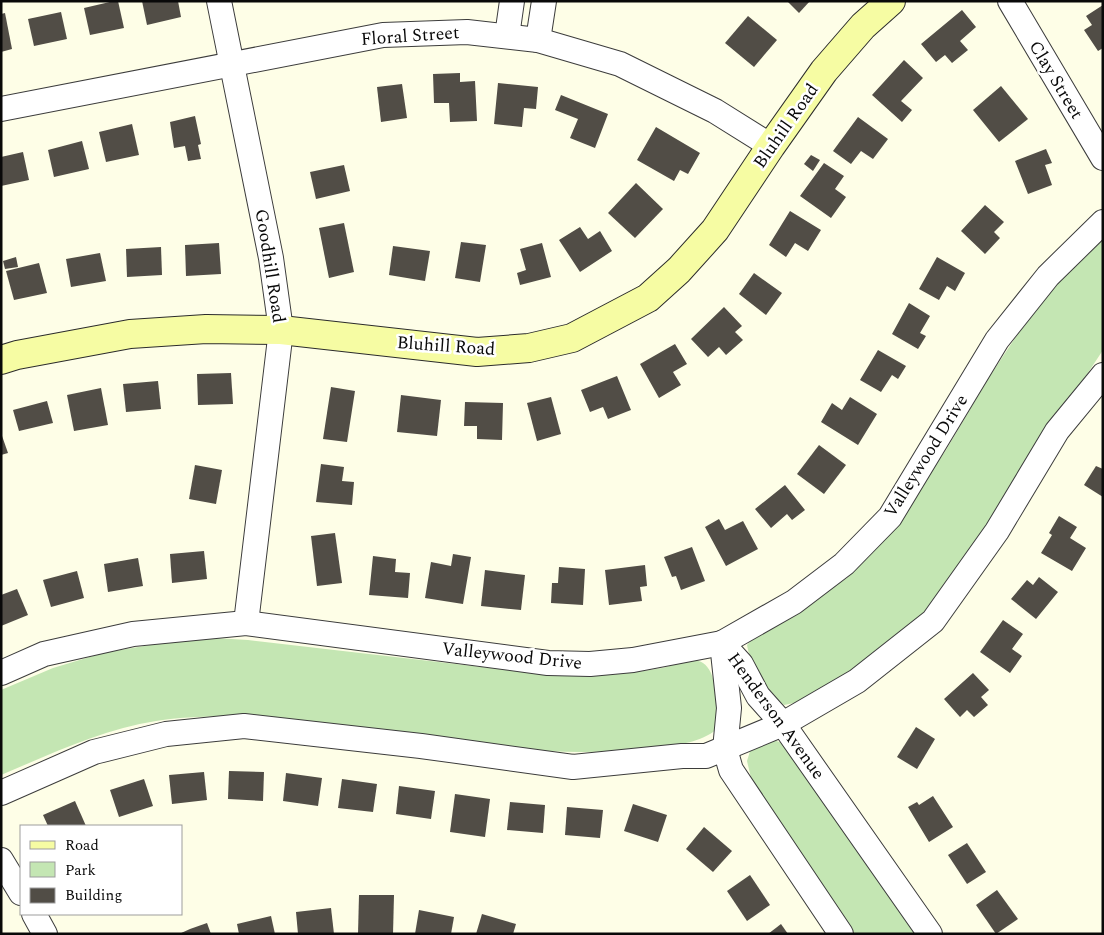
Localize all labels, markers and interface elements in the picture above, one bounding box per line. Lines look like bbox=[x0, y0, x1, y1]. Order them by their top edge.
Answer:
street label: Floral Street bbox=[360, 19, 460, 53]
street label: Clay Street bbox=[1022, 36, 1090, 124]
street label: Bluhill Road bbox=[747, 78, 825, 174]
street label: Goodhill Road bbox=[248, 207, 292, 325]
street label: Bluhill Road bbox=[396, 329, 496, 363]
street label: Valleywood Drive bbox=[877, 389, 975, 523]
street label: Valleywood Drive bbox=[441, 635, 583, 677]
street label: Henderson Avenue bbox=[721, 647, 831, 785]
legend bbox=[20, 825, 182, 915]
text: Road bbox=[65, 834, 99, 857]
text: Park bbox=[65, 859, 96, 882]
text: Building bbox=[65, 884, 122, 907]

